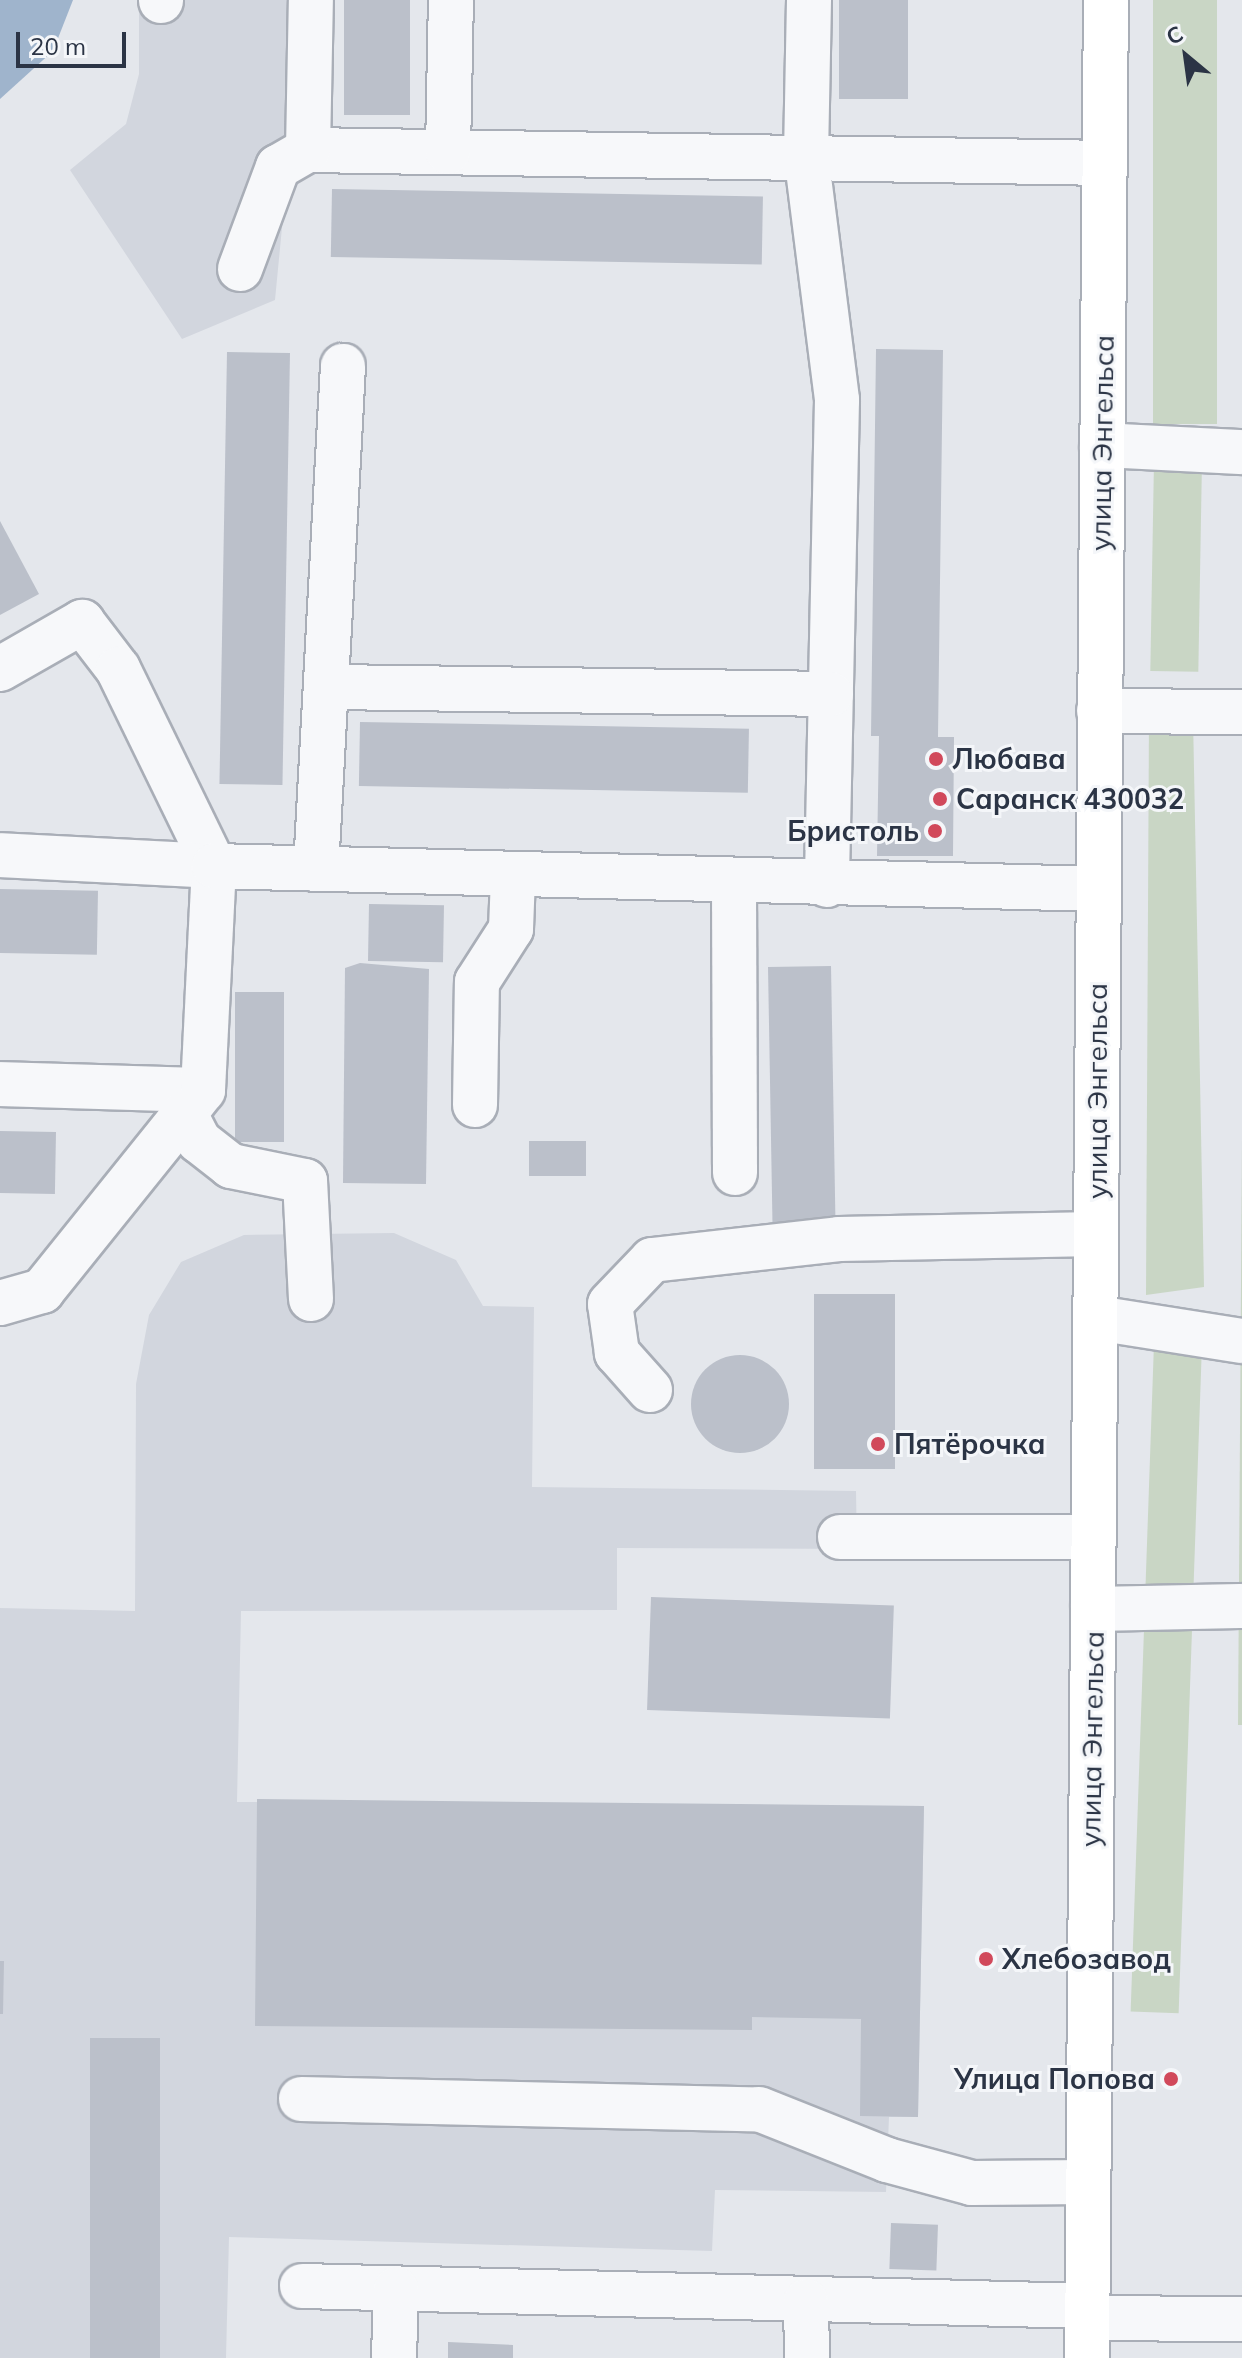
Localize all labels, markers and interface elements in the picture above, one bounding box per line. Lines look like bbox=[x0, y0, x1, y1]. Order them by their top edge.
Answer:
scale bar bbox=[20, 16, 130, 66]
north arrow bbox=[1146, 16, 1226, 96]
text: С bbox=[1161, 19, 1188, 51]
text: 20 m bbox=[30, 31, 86, 61]
street label: улица Энгельса bbox=[1083, 335, 1121, 551]
place label: Любава bbox=[952, 742, 1066, 776]
marker: Любава bbox=[927, 750, 945, 768]
place label: Саранск 430032 bbox=[956, 782, 1184, 816]
marker: Саранск 430032 bbox=[931, 790, 949, 808]
place label: Бристоль bbox=[787, 814, 919, 848]
marker: Бристоль bbox=[926, 822, 944, 840]
street label: улица Энгельса bbox=[1080, 983, 1114, 1199]
place label: Пятёрочка bbox=[894, 1427, 1046, 1461]
marker: Пятёрочка bbox=[869, 1435, 887, 1453]
street label: улица Энгельса bbox=[1073, 1631, 1111, 1847]
place label: Хлебозавод bbox=[1002, 1942, 1171, 1976]
marker: Хлебозавод bbox=[977, 1950, 995, 1968]
place label: Улица Попова bbox=[954, 2062, 1155, 2096]
marker: Улица Попова bbox=[1162, 2070, 1180, 2088]

